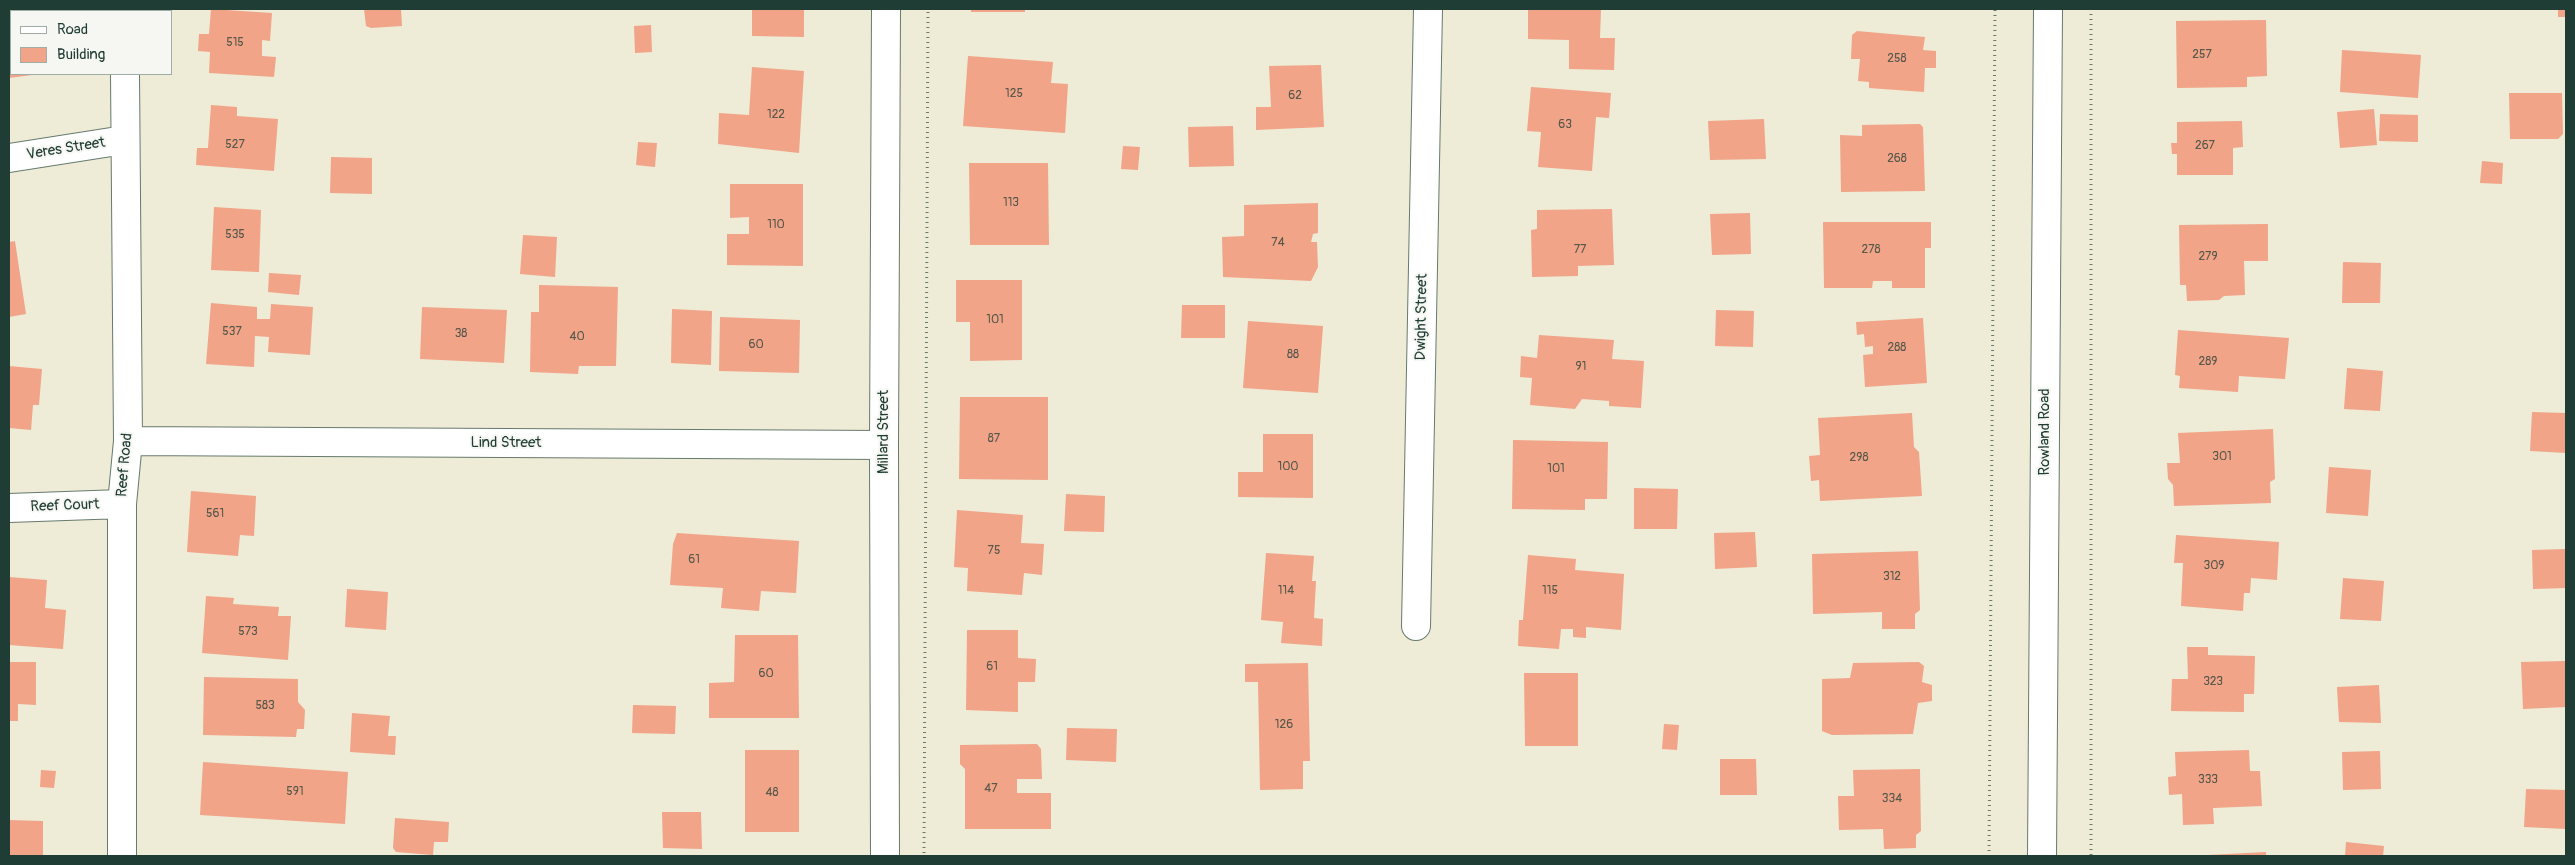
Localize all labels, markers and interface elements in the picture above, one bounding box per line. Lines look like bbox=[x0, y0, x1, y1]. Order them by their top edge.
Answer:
legend bbox=[10, 10, 172, 75]
text: Road bbox=[57, 20, 88, 39]
house number: 515 bbox=[226, 36, 244, 50]
text: Building bbox=[57, 45, 105, 64]
house number: 257 bbox=[2192, 48, 2212, 62]
house number: 258 bbox=[1887, 52, 1907, 66]
house number: 125 bbox=[1005, 87, 1023, 101]
house number: 62 bbox=[1288, 89, 1302, 103]
house number: 122 bbox=[767, 108, 785, 122]
house number: 63 bbox=[1558, 118, 1572, 132]
street label: Veres Street bbox=[25, 134, 107, 164]
house number: 527 bbox=[225, 138, 245, 152]
house number: 267 bbox=[2195, 139, 2215, 153]
house number: 268 bbox=[1887, 152, 1907, 166]
house number: 113 bbox=[1003, 196, 1019, 210]
house number: 110 bbox=[767, 218, 785, 232]
house number: 535 bbox=[225, 228, 245, 242]
house number: 74 bbox=[1271, 236, 1285, 250]
house number: 77 bbox=[1574, 243, 1586, 257]
house number: 278 bbox=[1861, 243, 1881, 257]
house number: 279 bbox=[2198, 250, 2218, 264]
street label: Dwight Street bbox=[1412, 273, 1432, 361]
house number: 101 bbox=[986, 313, 1004, 327]
house number: 537 bbox=[222, 325, 242, 339]
house number: 38 bbox=[455, 327, 467, 341]
house number: 40 bbox=[569, 330, 585, 344]
house number: 60 bbox=[748, 338, 764, 352]
house number: 288 bbox=[1888, 341, 1906, 355]
house number: 88 bbox=[1287, 348, 1299, 362]
house number: 289 bbox=[2199, 355, 2217, 369]
house number: 91 bbox=[1576, 360, 1586, 374]
street label: Rowland Road bbox=[2036, 389, 2054, 475]
street label: Millard Street bbox=[875, 390, 893, 474]
street label: Reef Road bbox=[113, 432, 137, 498]
house number: 87 bbox=[988, 432, 1000, 446]
street label: Lind Street bbox=[471, 434, 541, 452]
house number: 301 bbox=[2212, 450, 2232, 464]
house number: 298 bbox=[1850, 451, 1868, 465]
house number: 100 bbox=[1277, 460, 1299, 474]
house number: 101 bbox=[1547, 462, 1565, 476]
street label: Reef Court bbox=[30, 496, 100, 516]
house number: 561 bbox=[206, 507, 224, 521]
house number: 75 bbox=[988, 544, 1000, 558]
house number: 61 bbox=[688, 553, 700, 567]
house number: 309 bbox=[2203, 559, 2225, 573]
house number: 312 bbox=[1883, 570, 1901, 584]
house number: 114 bbox=[1278, 584, 1294, 598]
house number: 115 bbox=[1542, 584, 1558, 598]
house number: 573 bbox=[238, 625, 258, 639]
house number: 61 bbox=[986, 660, 998, 674]
house number: 60 bbox=[758, 667, 774, 681]
house number: 323 bbox=[2203, 675, 2223, 689]
house number: 583 bbox=[255, 699, 275, 713]
house number: 126 bbox=[1275, 718, 1293, 732]
house number: 333 bbox=[2198, 773, 2218, 787]
house number: 47 bbox=[984, 782, 998, 796]
house number: 591 bbox=[286, 785, 304, 799]
house number: 48 bbox=[765, 786, 779, 800]
house number: 334 bbox=[1882, 792, 1902, 806]

